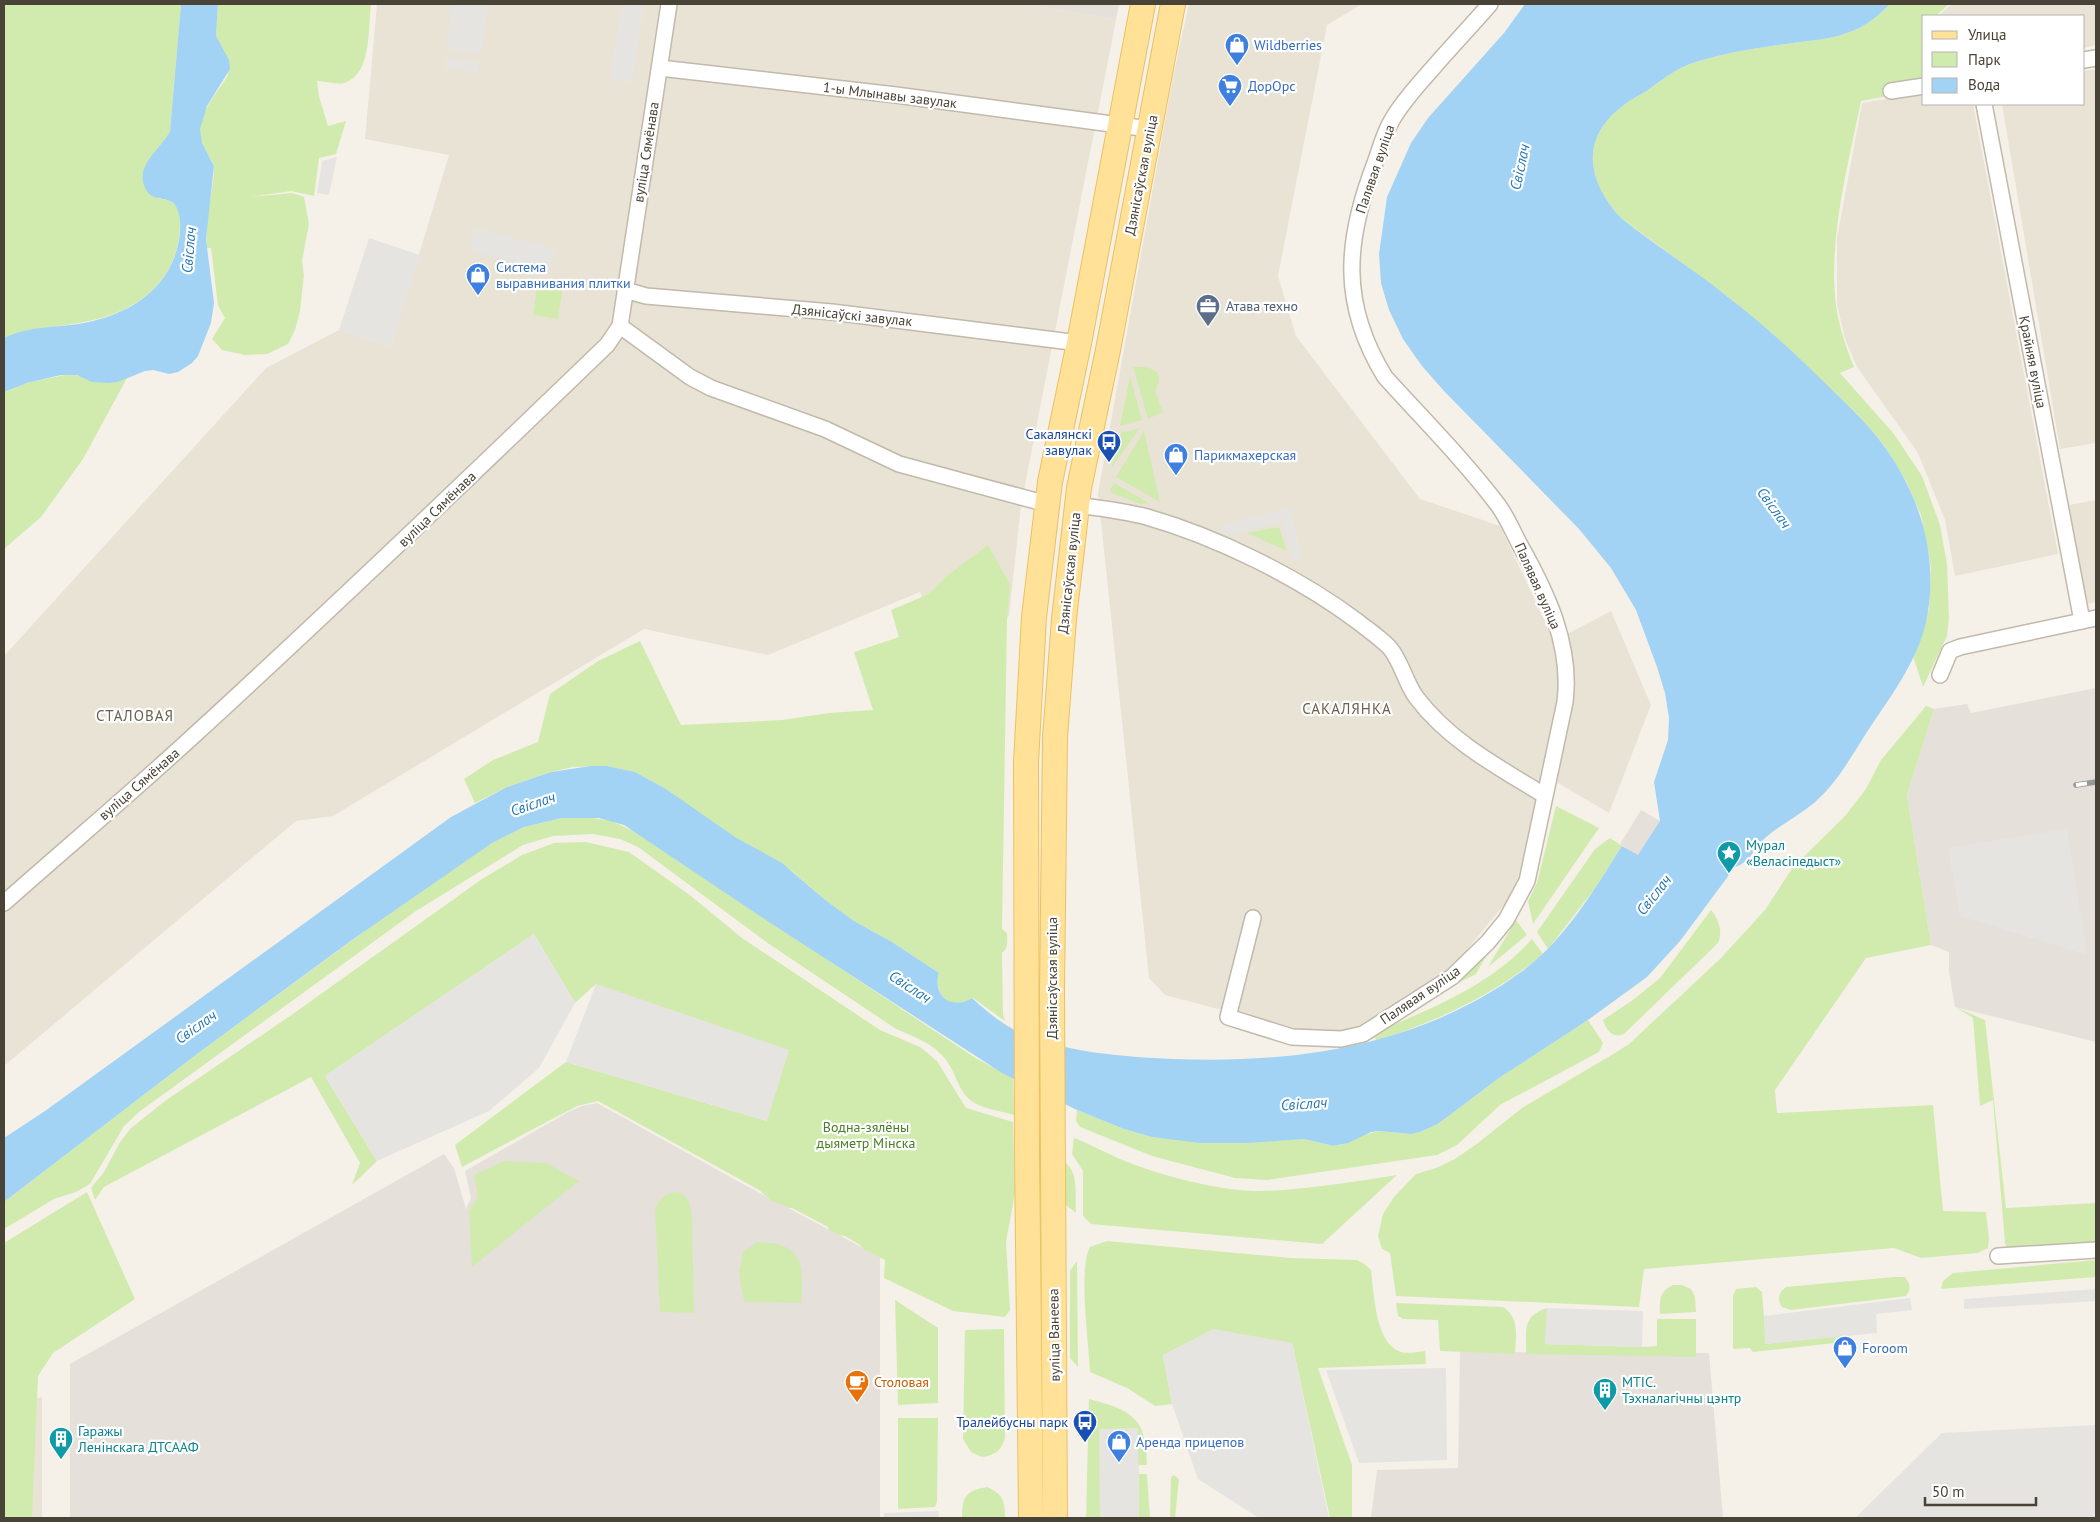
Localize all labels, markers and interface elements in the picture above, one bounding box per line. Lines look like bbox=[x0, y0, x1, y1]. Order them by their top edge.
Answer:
legend bbox=[1922, 15, 2085, 105]
text: Улица bbox=[1968, 25, 2006, 44]
shop icon: Wildberries bbox=[1224, 32, 1250, 66]
place label: Wildberries bbox=[1254, 36, 1322, 54]
text: Парк bbox=[1968, 50, 2001, 69]
supermarket icon: ДорОрс bbox=[1217, 73, 1243, 107]
text: Вода bbox=[1968, 75, 2000, 94]
place label: ДорОрс bbox=[1248, 77, 1296, 95]
street label: 1-ы Млынавы завулак bbox=[822, 78, 958, 112]
street label: вуліца Сямёнава bbox=[629, 100, 663, 204]
street label: Дзянісаўская вуліца bbox=[1121, 113, 1162, 237]
street label: Палявая вуліца bbox=[1351, 122, 1399, 216]
water label: Свіслач bbox=[1505, 142, 1534, 192]
water label: Свіслач bbox=[177, 226, 200, 274]
place label: Система выравнивания плитки bbox=[496, 258, 631, 292]
shop icon: Система выравнивания плитки bbox=[465, 262, 491, 296]
office icon: Атава техно bbox=[1195, 293, 1221, 327]
place label: Атава техно bbox=[1226, 297, 1298, 315]
street label: Дзянісаўскі завулак bbox=[791, 300, 913, 330]
street label: Крайняя вуліца bbox=[2015, 314, 2051, 410]
place label: Сакалянскі завулак bbox=[1025, 425, 1092, 459]
bus stop icon: Сакалянскі завулак bbox=[1096, 429, 1122, 463]
shop icon: Парикмахерская bbox=[1163, 442, 1189, 476]
place label: Парикмахерская bbox=[1194, 446, 1296, 464]
street label: вуліца Сямёнава bbox=[394, 467, 480, 551]
water label: Свіслач bbox=[1753, 483, 1796, 532]
street label: Дзянісаўская вуліца bbox=[1054, 511, 1084, 635]
street label: Палявая вуліца bbox=[1511, 540, 1565, 632]
district label: САКАЛЯНКА bbox=[1302, 699, 1392, 718]
district label: СТАЛОВАЯ bbox=[96, 706, 174, 725]
street label: вуліца Сямёнава bbox=[95, 744, 183, 824]
water label: Свіслач bbox=[508, 787, 558, 820]
place label: Мурал «Веласіпедыст» bbox=[1746, 836, 1841, 870]
place icon: Мурал «Веласіпедыст» bbox=[1716, 840, 1742, 874]
water label: Свіслач bbox=[1632, 871, 1675, 919]
street label: Дзянісаўская вуліца bbox=[1043, 917, 1061, 1039]
street label: Палявая вуліца bbox=[1376, 962, 1464, 1028]
water label: Свіслач bbox=[886, 966, 935, 1007]
water label: Свіслач bbox=[171, 1006, 220, 1048]
water label: Свіслач bbox=[1280, 1092, 1328, 1115]
park label: Водна-зялёны дыяметр Мінска bbox=[817, 1118, 915, 1152]
street label: вуліца Ванеева bbox=[1044, 1288, 1064, 1382]
shop icon: Foroom bbox=[1832, 1335, 1858, 1369]
place label: Foroom bbox=[1862, 1339, 1908, 1357]
cafe icon: Столовая bbox=[844, 1369, 870, 1403]
place label: Столовая bbox=[874, 1373, 929, 1391]
place label: МТІС. Тэхналагічны цэнтр bbox=[1622, 1373, 1741, 1407]
building icon: МТІС. Тэхналагічны цэнтр bbox=[1592, 1377, 1618, 1411]
bus stop icon: Тралейбусны парк bbox=[1072, 1409, 1098, 1443]
place label: Тралейбусны парк bbox=[956, 1413, 1068, 1431]
place label: Гаражы Ленінскага ДТСААФ bbox=[77, 1422, 199, 1456]
building icon: Гаражы Ленінскага ДТСААФ bbox=[48, 1426, 74, 1460]
shop icon: Аренда прицепов bbox=[1106, 1429, 1132, 1463]
place label: Аренда прицепов bbox=[1136, 1433, 1244, 1451]
scale bar bbox=[1925, 1474, 2036, 1506]
text: 50 m bbox=[1932, 1482, 1965, 1501]

